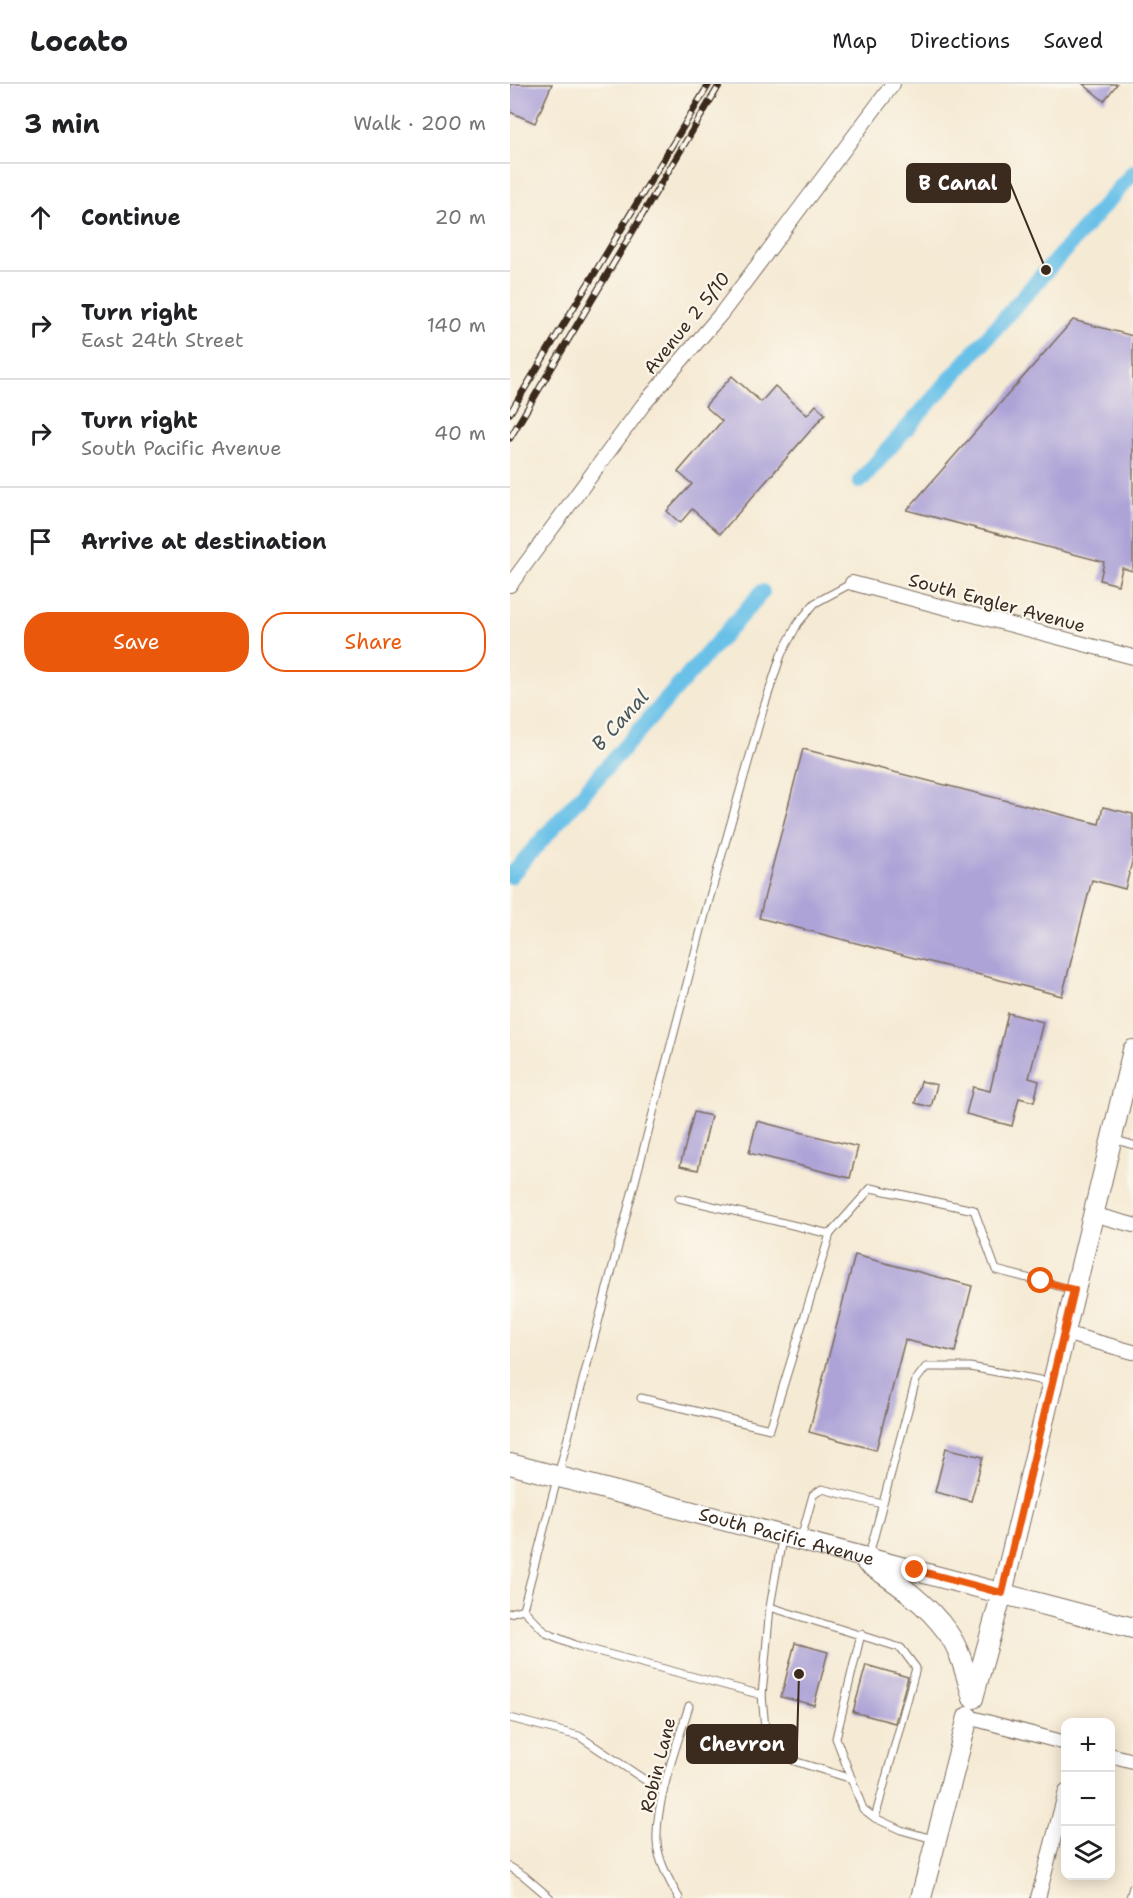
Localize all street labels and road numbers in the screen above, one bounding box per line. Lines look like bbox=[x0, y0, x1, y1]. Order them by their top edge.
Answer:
street label: Avenue 2 5/10 bbox=[638, 267, 736, 379]
street label: South Engler Avenue bbox=[906, 568, 1088, 638]
street label: South Pacific Avenue bbox=[696, 1502, 877, 1571]
street label: Robin Lane bbox=[635, 1715, 681, 1815]

